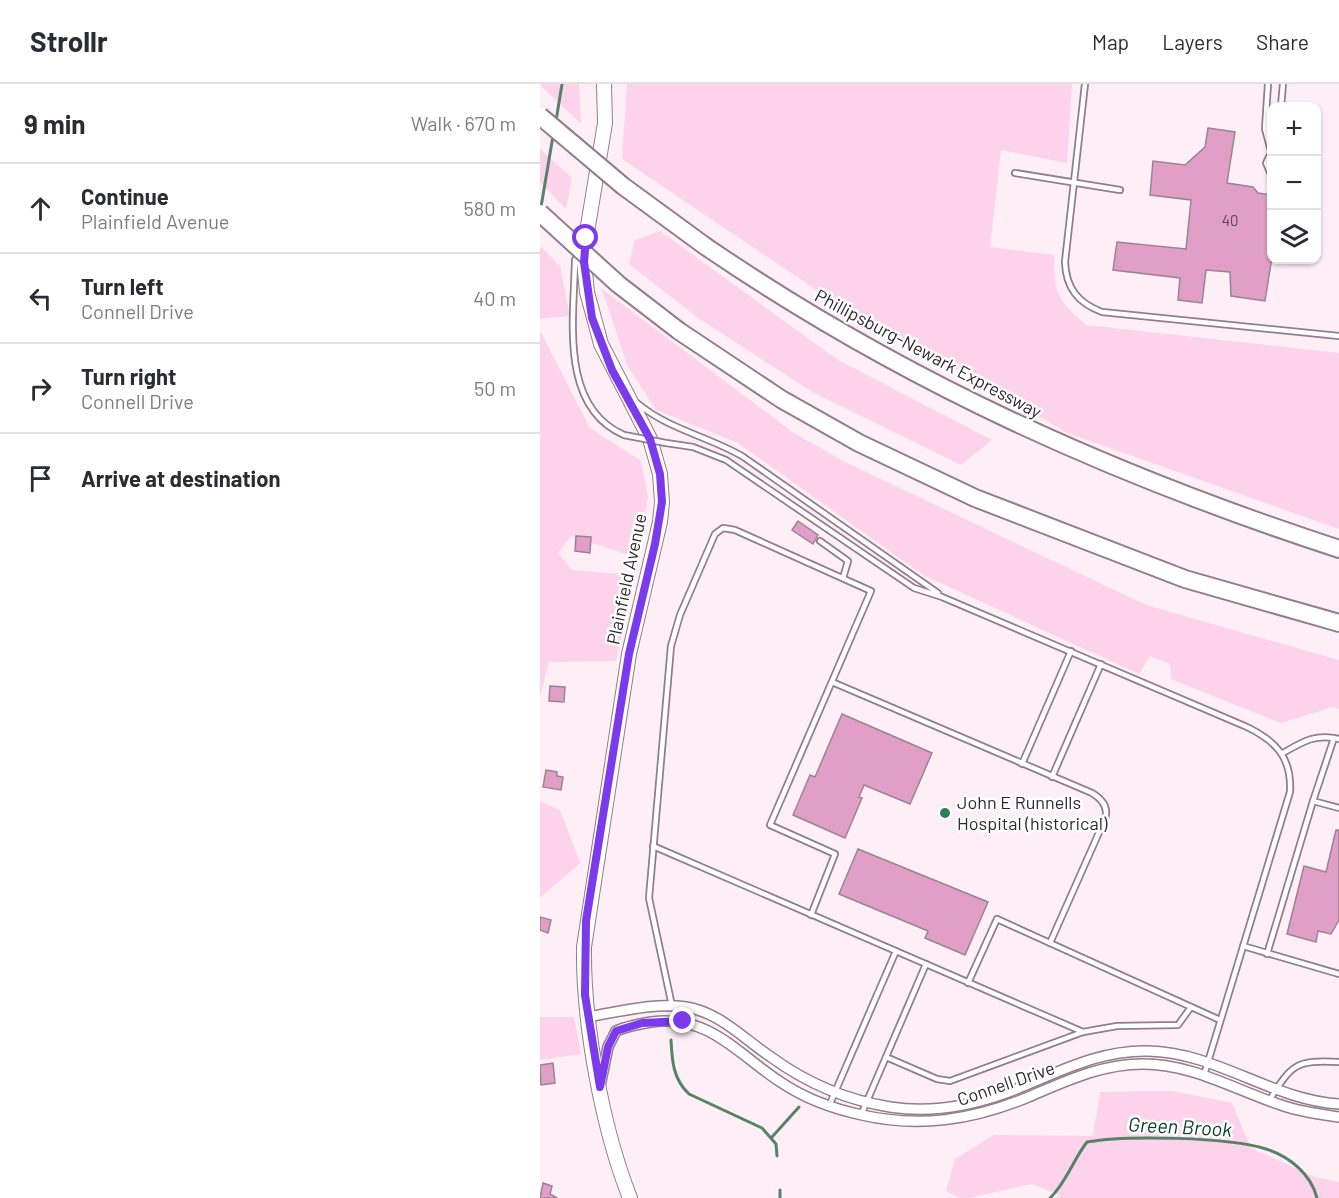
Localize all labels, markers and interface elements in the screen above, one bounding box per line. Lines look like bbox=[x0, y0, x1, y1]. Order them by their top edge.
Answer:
text: Strollr bbox=[30, 24, 108, 58]
text: Map bbox=[1092, 29, 1129, 54]
text: Layers bbox=[1162, 29, 1223, 54]
text: Share bbox=[1256, 29, 1309, 54]
map controls bbox=[1267, 102, 1321, 264]
button: + bbox=[1267, 102, 1321, 156]
text: 9 min bbox=[24, 108, 86, 139]
text: Walk · 670 m bbox=[411, 111, 516, 135]
button: − bbox=[1267, 156, 1321, 210]
text: Continue bbox=[81, 183, 169, 209]
icon: ahead bbox=[24, 192, 57, 225]
text: 580 m bbox=[463, 196, 516, 220]
text: Plainfield Avenue bbox=[81, 209, 230, 233]
button: layers bbox=[1267, 210, 1321, 264]
house number: 40 bbox=[1222, 211, 1238, 229]
route start bbox=[572, 224, 598, 250]
text: Turn left bbox=[81, 273, 164, 299]
icon: left bbox=[24, 282, 57, 315]
street label: Phillipsburg-Newark Expressway bbox=[811, 284, 1046, 422]
text: 40 m bbox=[473, 286, 516, 310]
text: Connell Drive bbox=[81, 299, 194, 323]
text: Turn right bbox=[81, 363, 176, 389]
icon: right bbox=[24, 372, 57, 405]
text: 50 m bbox=[474, 376, 516, 400]
text: Connell Drive bbox=[81, 389, 194, 413]
icon: arrive bbox=[24, 462, 57, 495]
text: Arrive at destination bbox=[81, 465, 280, 491]
street label: Plainfield Avenue bbox=[601, 511, 651, 646]
place label: John E Runnells Hospital (historical) bbox=[957, 791, 1108, 834]
marker: John E Runnells Hospital (historical) bbox=[938, 806, 952, 820]
route end bbox=[669, 1007, 695, 1033]
street label: Connell Drive bbox=[954, 1056, 1057, 1110]
water label: Green Brook bbox=[1128, 1111, 1233, 1141]

